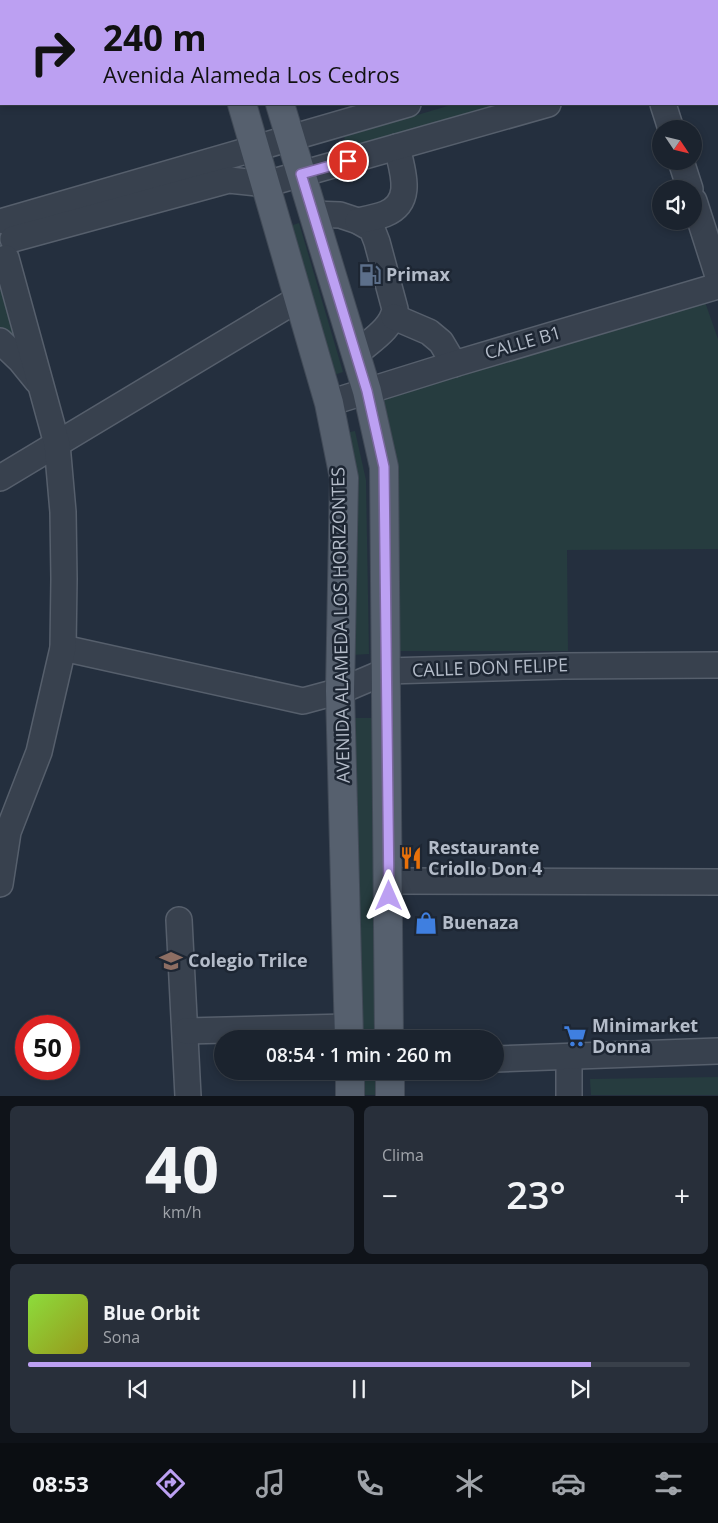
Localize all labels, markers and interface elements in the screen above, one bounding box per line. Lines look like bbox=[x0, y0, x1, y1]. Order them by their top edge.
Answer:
text: 240 m bbox=[103, 14, 207, 61]
icon: right bbox=[20, 20, 85, 85]
text: Avenida Alameda Los Cedros bbox=[103, 59, 400, 89]
north arrow bbox=[652, 120, 702, 170]
map controls bbox=[652, 120, 702, 230]
pin bbox=[327, 140, 369, 182]
icon: arrive bbox=[334, 147, 362, 175]
button: sound bbox=[652, 180, 702, 230]
fuel station icon: Primax bbox=[357, 262, 383, 288]
place label: Primax bbox=[386, 262, 451, 286]
street label: CALLE B1 bbox=[482, 320, 564, 364]
street label: AVENIDA ALAMEDA LOS HORIZONTES bbox=[325, 467, 355, 783]
street label: CALLE DON FELIPE bbox=[412, 652, 568, 682]
place label: Restaurante Criollo Don 4 bbox=[428, 835, 542, 880]
restaurant icon: Restaurante Criollo Don 4 bbox=[398, 845, 424, 871]
position arrow bbox=[362, 869, 414, 921]
shop icon: Buenaza bbox=[413, 910, 439, 936]
place label: Buenaza bbox=[442, 910, 519, 934]
school or university icon: Colegio Trilce bbox=[158, 948, 184, 974]
place label: Colegio Trilce bbox=[188, 948, 308, 972]
place label: Minimarket Donna bbox=[592, 1013, 698, 1058]
speed limit sign: 50 bbox=[15, 1015, 80, 1080]
supermarket icon: Minimarket Donna bbox=[562, 1023, 588, 1049]
text: 08:54 · 1 min · 260 m bbox=[266, 1042, 452, 1068]
text: 40 bbox=[145, 1124, 219, 1212]
text: Clima bbox=[382, 1144, 424, 1166]
text: 23° bbox=[506, 1168, 566, 1220]
text: − bbox=[382, 1176, 398, 1214]
text: + bbox=[674, 1176, 690, 1214]
text: km/h bbox=[163, 1201, 201, 1223]
text: Blue Orbit bbox=[103, 1300, 200, 1326]
text: Sona bbox=[103, 1326, 140, 1348]
icon: previous bbox=[124, 1375, 152, 1403]
icon: pause bbox=[345, 1375, 373, 1403]
icon: next bbox=[566, 1375, 594, 1403]
icon: directions bbox=[153, 1466, 188, 1501]
icon: music bbox=[253, 1466, 288, 1501]
icon: phone bbox=[352, 1466, 387, 1501]
icon: climate bbox=[452, 1466, 487, 1501]
icon: car bbox=[551, 1466, 586, 1501]
icon: filters bbox=[651, 1466, 686, 1501]
text: 08:53 bbox=[32, 1468, 89, 1498]

